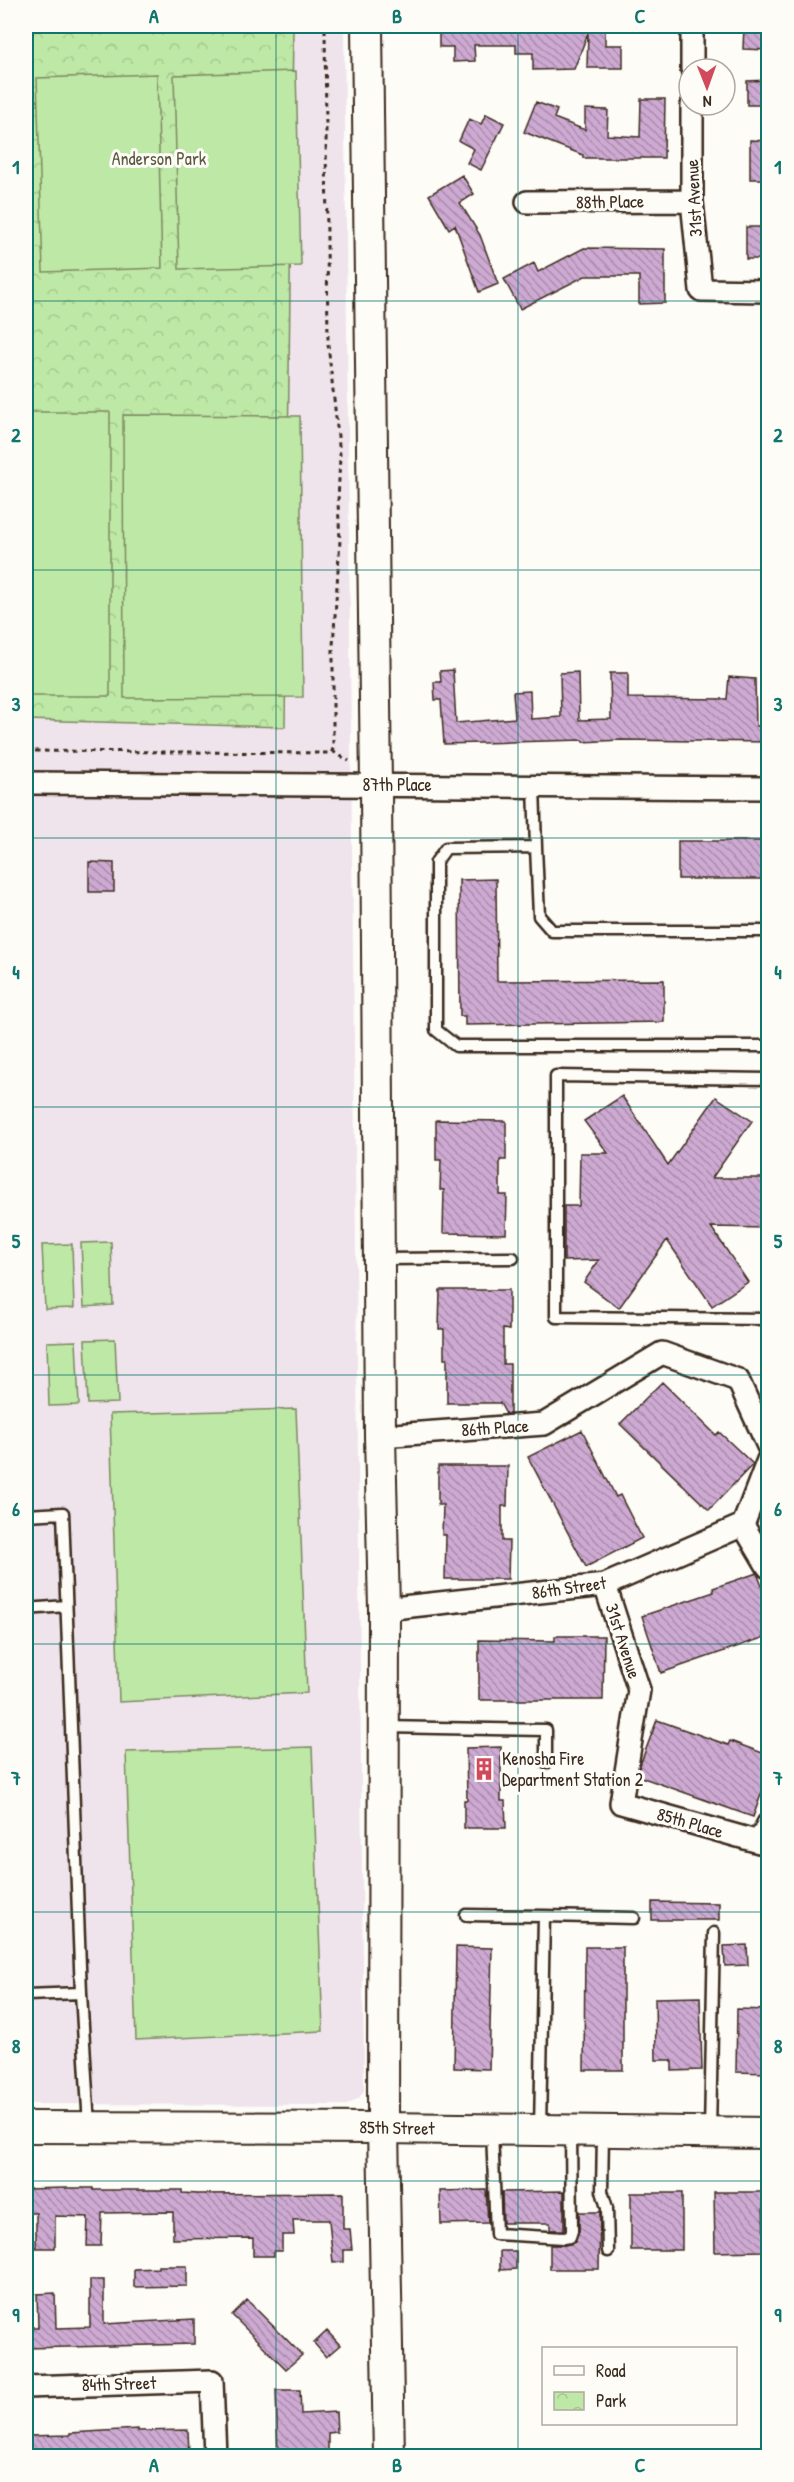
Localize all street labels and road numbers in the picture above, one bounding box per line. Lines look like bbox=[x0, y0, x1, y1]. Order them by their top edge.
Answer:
street label: 31st Avenue bbox=[679, 159, 708, 237]
street label: 88th Place bbox=[576, 188, 644, 215]
street label: 87th Place bbox=[362, 772, 432, 797]
street label: 86th Place bbox=[460, 1413, 530, 1442]
street label: 86th Street bbox=[530, 1570, 608, 1605]
street label: 31st Avenue bbox=[600, 1600, 647, 1682]
street label: 85th Place bbox=[654, 1801, 726, 1844]
street label: 85th Street bbox=[359, 2114, 436, 2141]
street label: 84th Street bbox=[81, 2370, 157, 2397]

